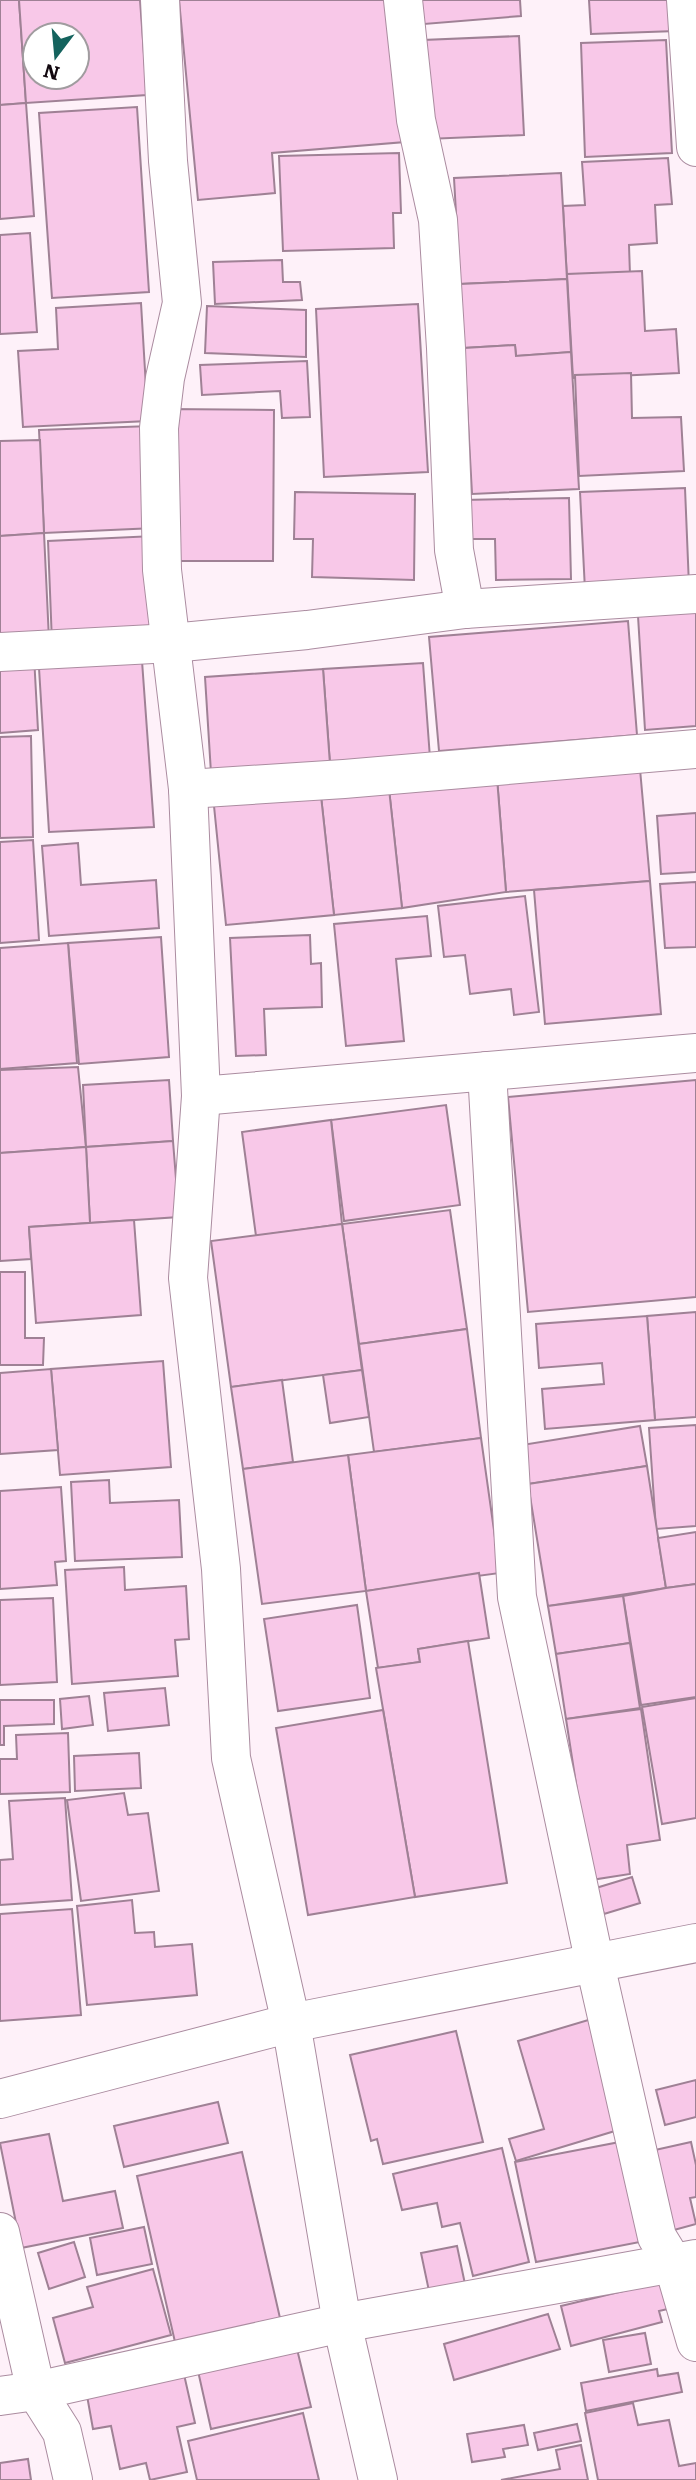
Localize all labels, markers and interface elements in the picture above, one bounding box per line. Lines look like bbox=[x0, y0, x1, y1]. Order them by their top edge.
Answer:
north arrow bbox=[21, 21, 91, 91]
text: N bbox=[39, 58, 63, 89]

